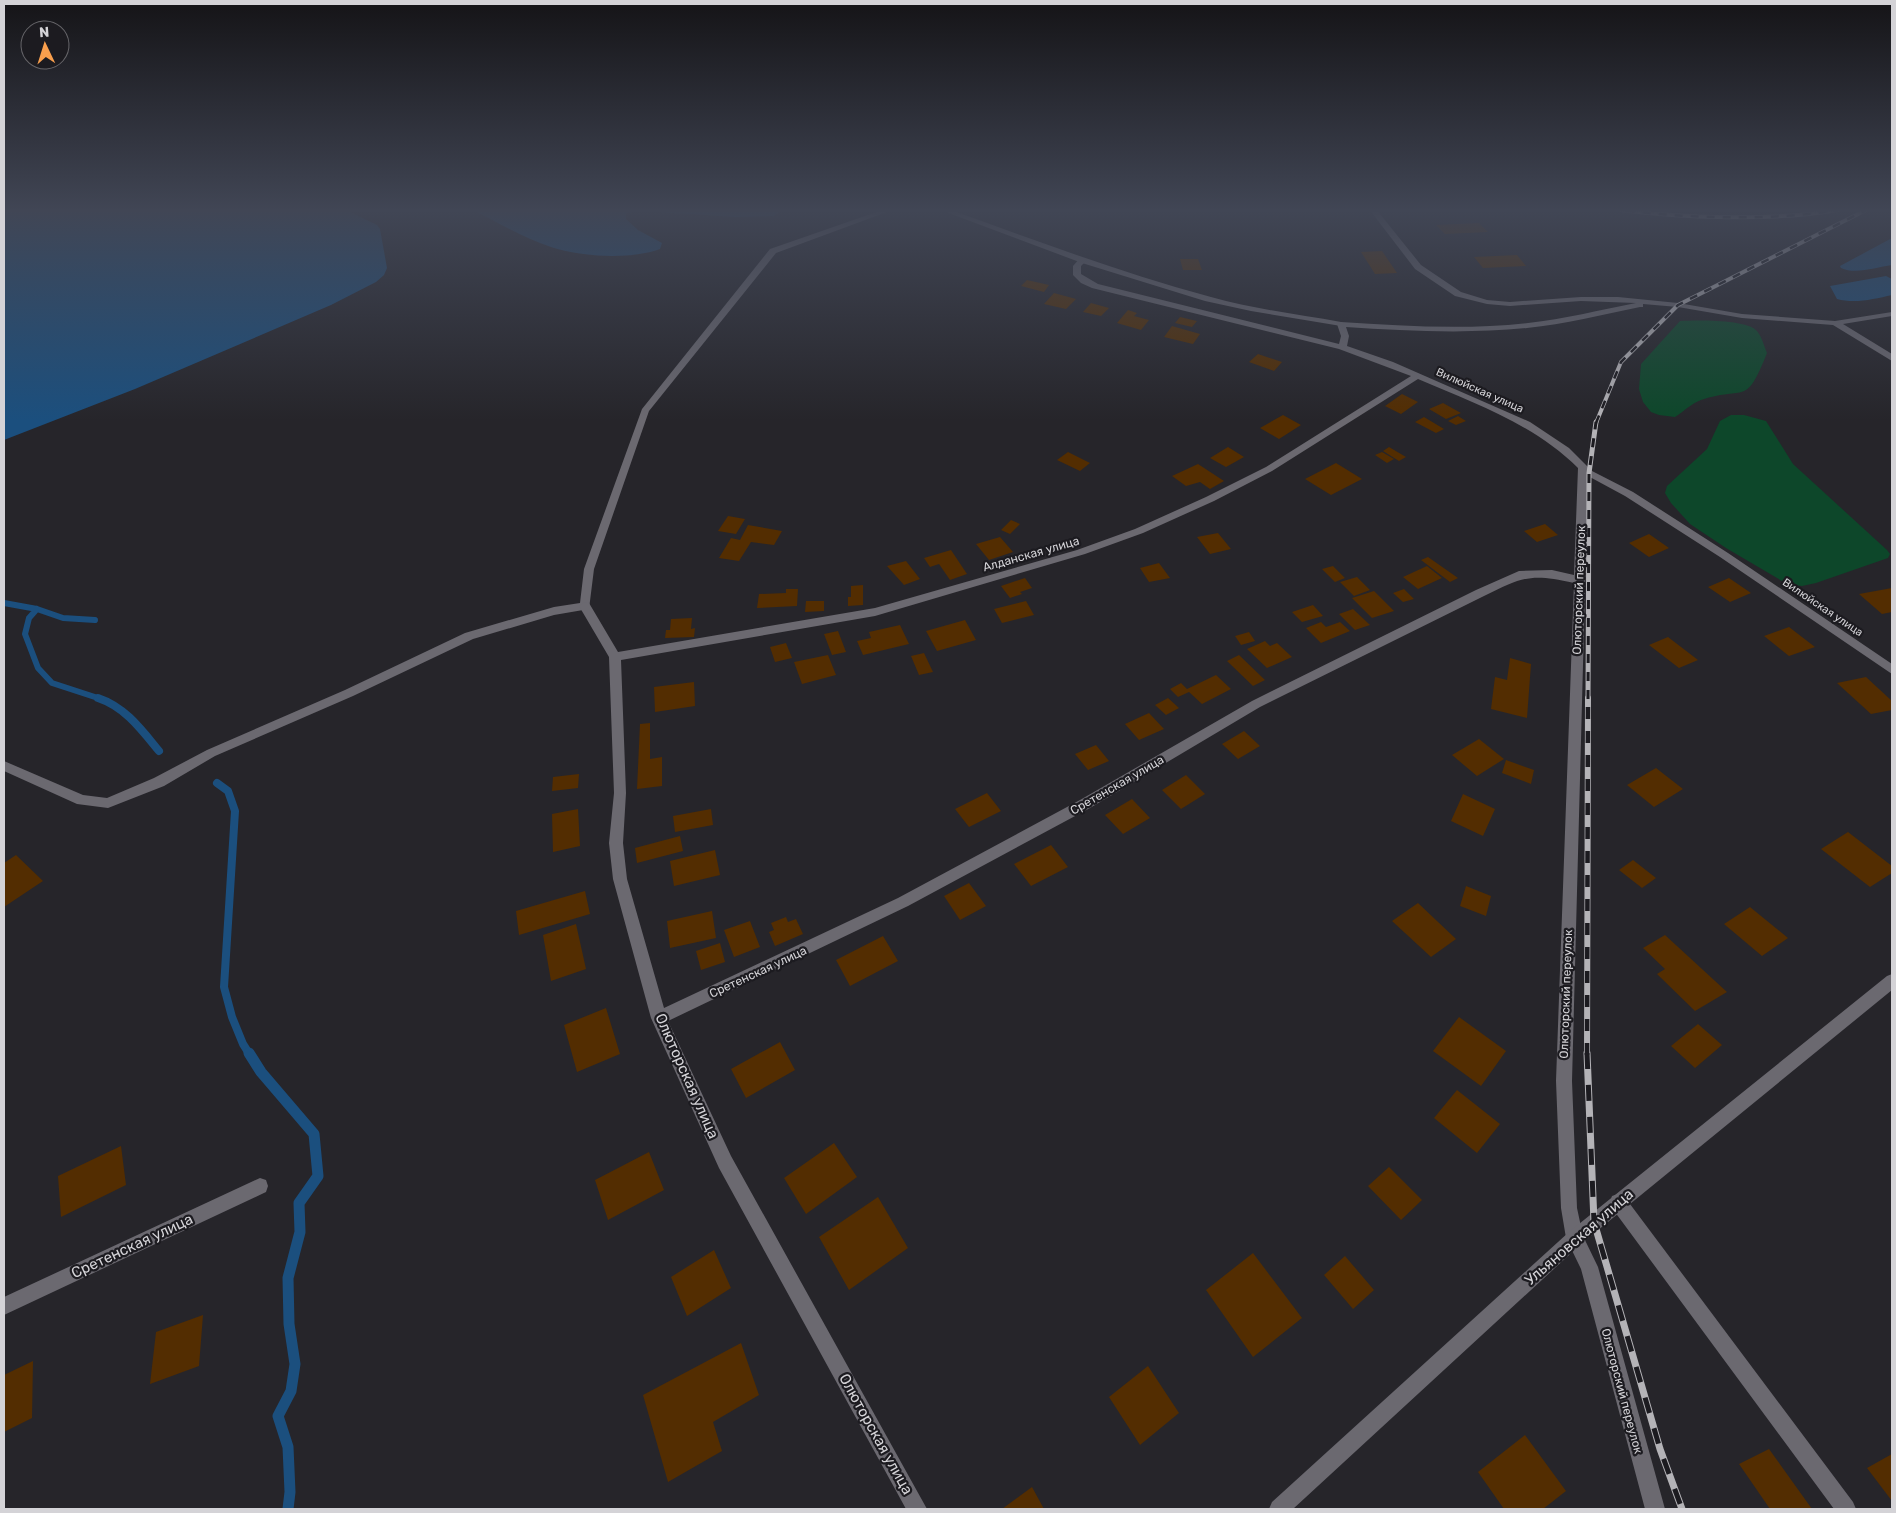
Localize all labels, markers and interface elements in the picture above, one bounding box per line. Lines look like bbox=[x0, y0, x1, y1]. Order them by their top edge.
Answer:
north arrow bbox=[20, 20, 70, 70]
text: N bbox=[39, 24, 50, 41]
street label: Вилюйская улица bbox=[1434, 365, 1525, 416]
street label: Олюторский переулок bbox=[1570, 525, 1588, 655]
street label: Алданская улица bbox=[981, 534, 1081, 574]
street label: Вилюйская улица bbox=[1780, 576, 1865, 639]
street label: Сретенская улица bbox=[1068, 753, 1166, 817]
street label: Олюторский переулок bbox=[1557, 929, 1575, 1059]
street label: Сретенская улица bbox=[707, 943, 809, 1001]
street label: Олюторская улица bbox=[651, 1010, 723, 1142]
street label: Ульяновская улица bbox=[1521, 1185, 1637, 1289]
street label: Сретенская улица bbox=[68, 1210, 196, 1282]
street label: Олюторский переулок bbox=[1599, 1327, 1646, 1456]
street label: Олюторская улица bbox=[835, 1370, 917, 1498]

